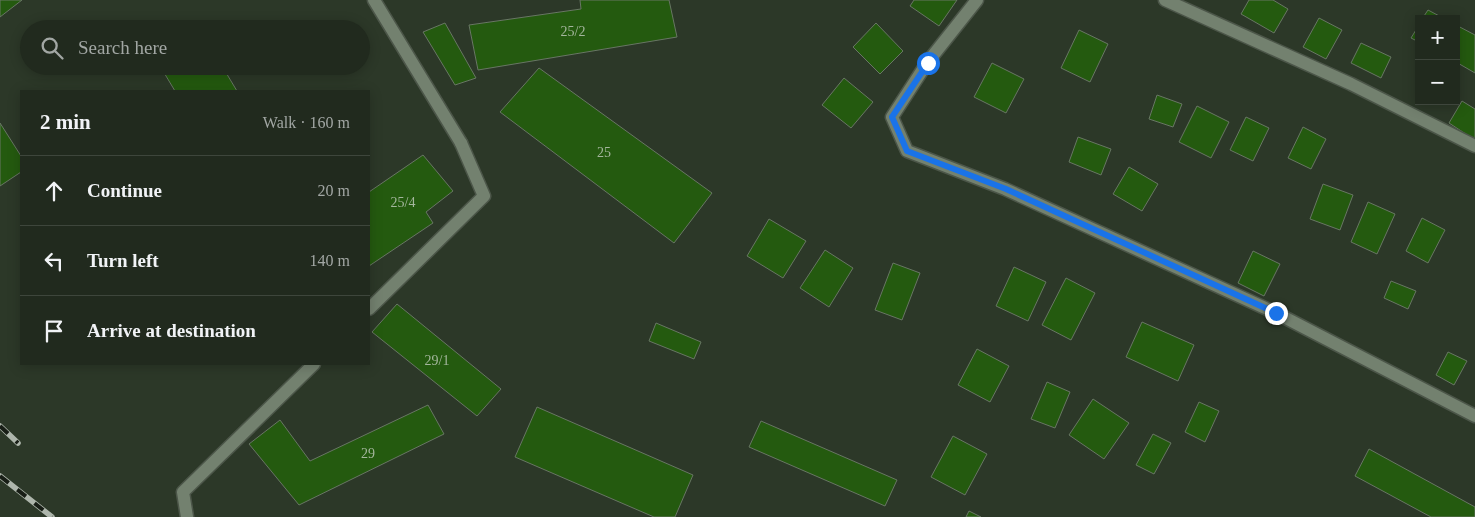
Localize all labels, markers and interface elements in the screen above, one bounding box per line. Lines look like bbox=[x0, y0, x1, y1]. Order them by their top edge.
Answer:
map controls bbox=[1415, 15, 1460, 105]
button: + bbox=[1415, 15, 1460, 60]
search box bbox=[20, 20, 370, 75]
house number: 25/2 bbox=[561, 24, 585, 39]
icon: search bbox=[38, 34, 66, 62]
text: Search here bbox=[78, 37, 167, 58]
route start bbox=[917, 52, 940, 75]
button: − bbox=[1415, 60, 1460, 105]
text: 2 min bbox=[40, 110, 91, 134]
text: Walk · 160 m bbox=[263, 114, 350, 131]
house number: 25 bbox=[597, 145, 611, 160]
icon: ahead bbox=[40, 177, 68, 205]
text: Continue bbox=[87, 180, 162, 201]
text: 20 m bbox=[318, 182, 350, 199]
house number: 25/4 bbox=[391, 195, 415, 210]
icon: left bbox=[40, 247, 68, 275]
text: Turn left bbox=[87, 250, 159, 271]
text: 140 m bbox=[310, 252, 350, 269]
route end bbox=[1265, 302, 1288, 325]
icon: arrive bbox=[40, 317, 68, 345]
text: Arrive at destination bbox=[87, 320, 256, 341]
house number: 29/1 bbox=[425, 353, 449, 368]
house number: 29 bbox=[361, 446, 375, 461]

